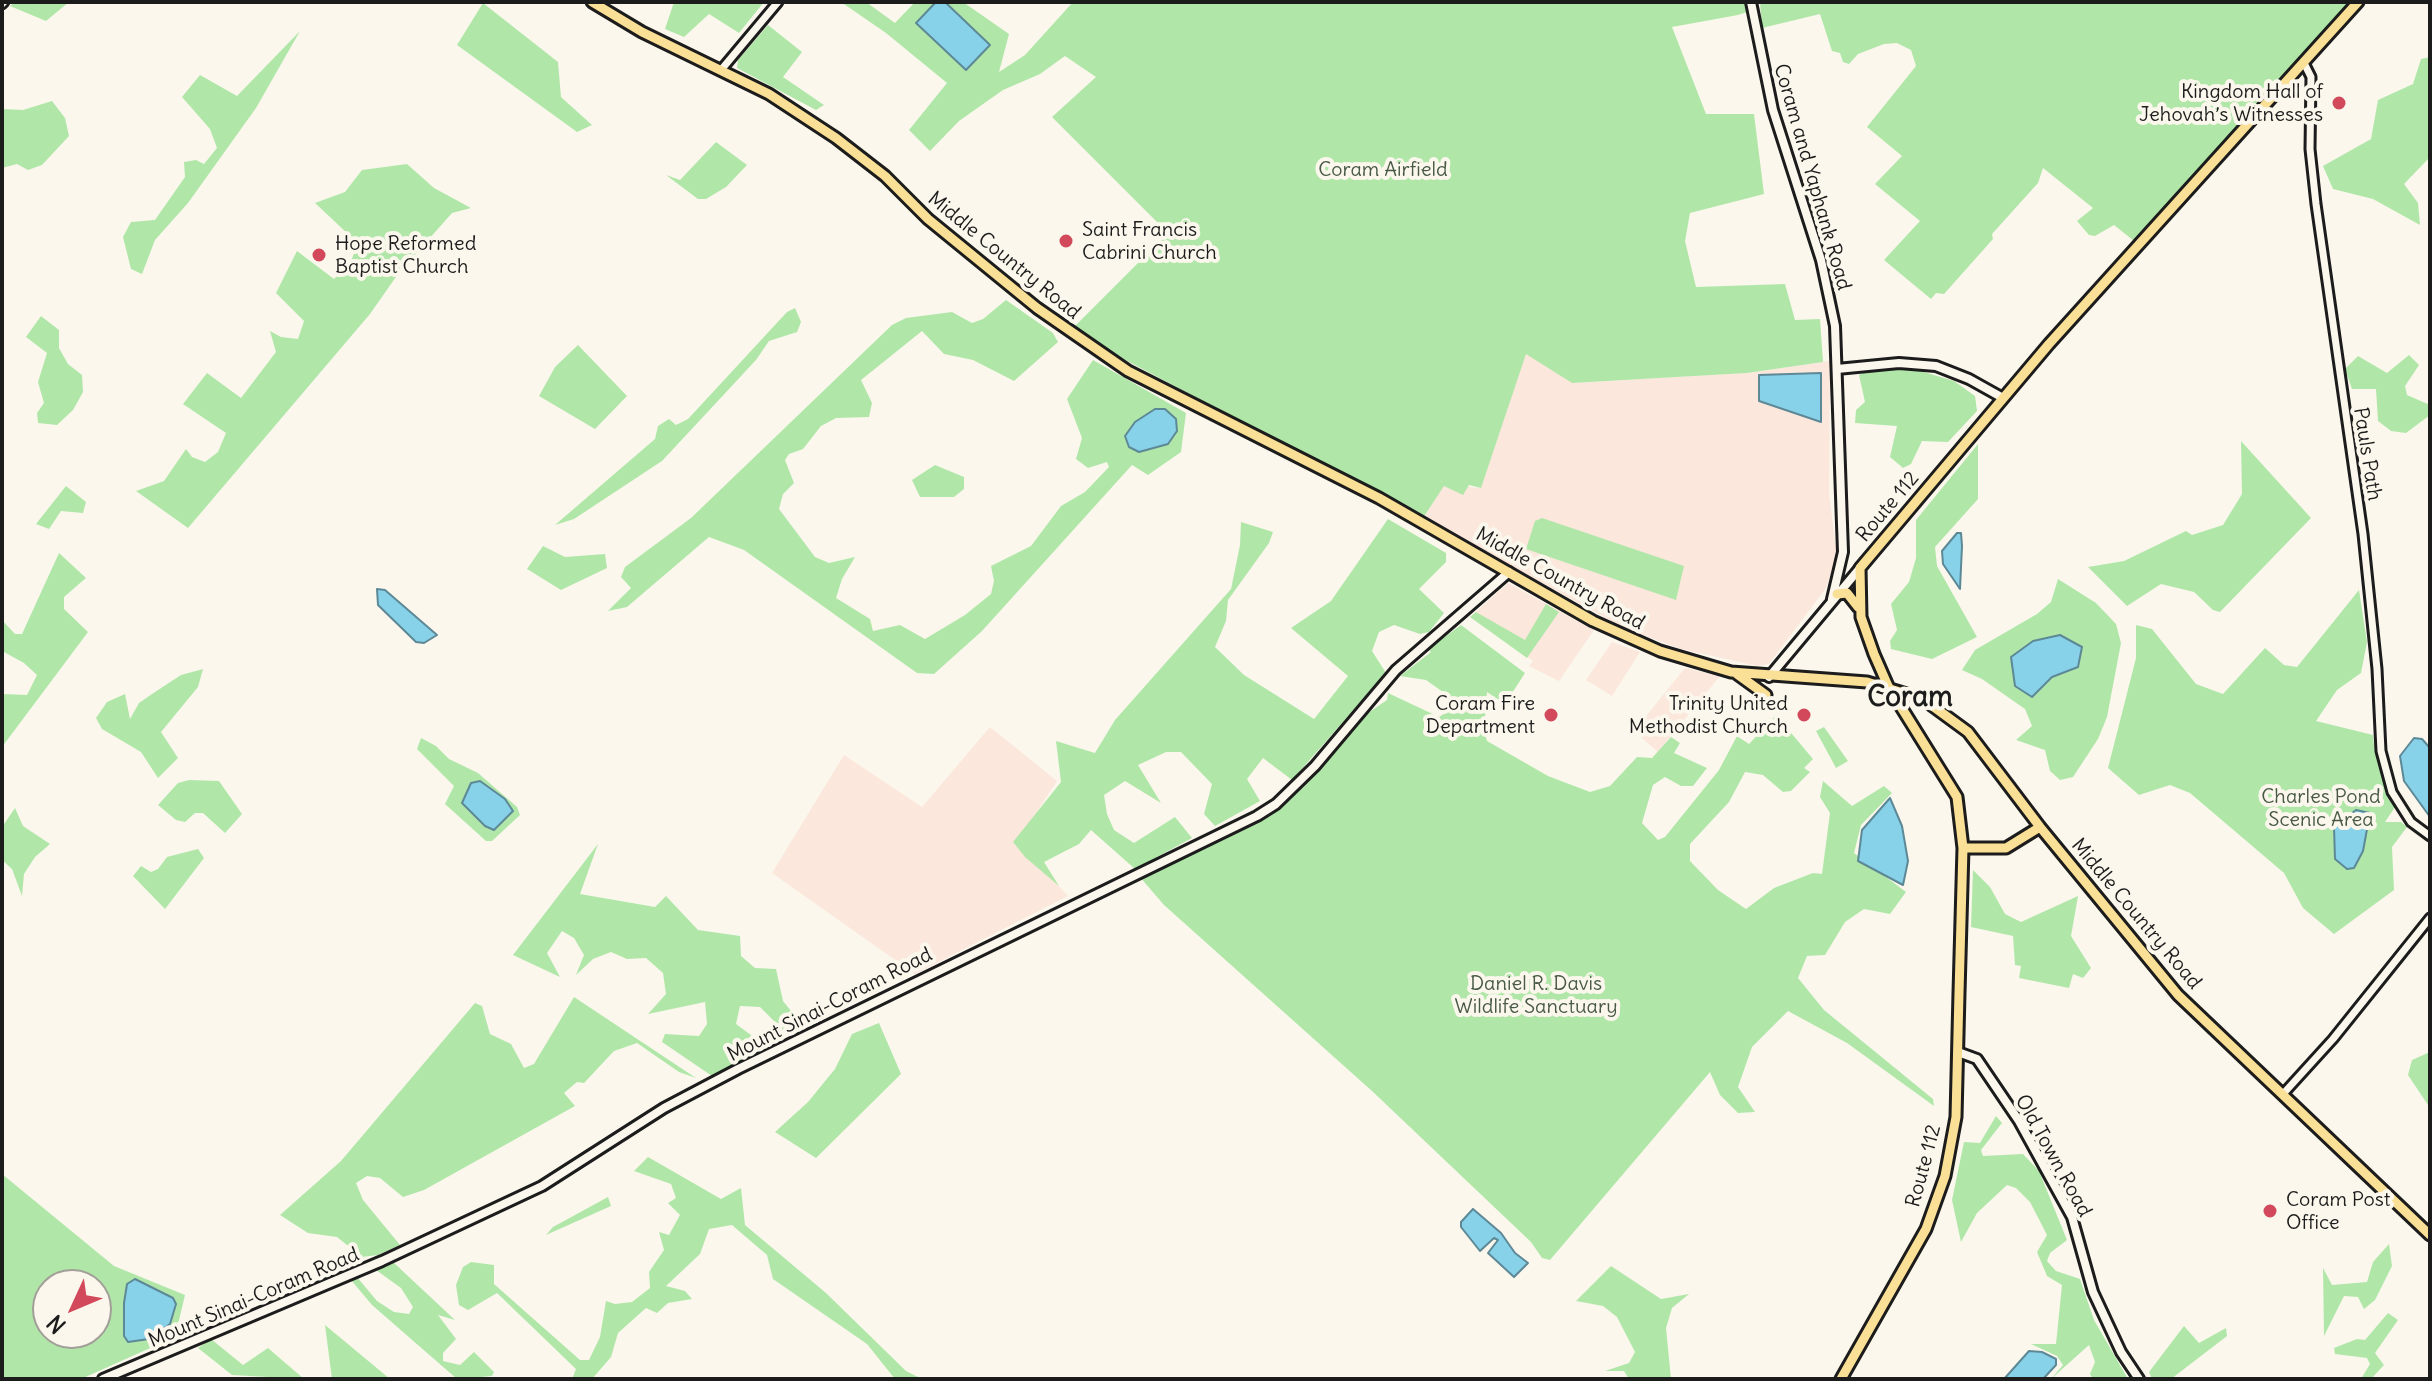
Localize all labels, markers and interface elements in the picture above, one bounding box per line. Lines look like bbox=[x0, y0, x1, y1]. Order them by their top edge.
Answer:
street label: Coram and Yaphank Road bbox=[1768, 61, 1856, 293]
place label: Kingdom Hall of Jehovah’s Witnesses bbox=[2139, 80, 2323, 127]
marker: Kingdom Hall of Jehovah’s Witnesses bbox=[2330, 94, 2348, 112]
park label: Coram Airfield bbox=[1318, 158, 1448, 182]
street label: Middle Country Road bbox=[923, 187, 1085, 325]
place label: Saint Francis Cabrini Church bbox=[1082, 218, 1217, 265]
place label: Hope Reformed Baptist Church bbox=[335, 232, 476, 279]
marker: Saint Francis Cabrini Church bbox=[1057, 232, 1075, 250]
marker: Hope Reformed Baptist Church bbox=[310, 246, 328, 264]
street label: Pauls Path bbox=[2348, 406, 2386, 502]
street label: Route 112 bbox=[1852, 467, 1924, 547]
street label: Middle Country Road bbox=[1471, 523, 1649, 635]
district label: Coram bbox=[1867, 681, 1953, 715]
place label: Coram Fire Department bbox=[1426, 692, 1535, 739]
place label: Trinity United Methodist Church bbox=[1629, 692, 1788, 739]
marker: Coram Fire Department bbox=[1542, 706, 1560, 724]
marker: Trinity United Methodist Church bbox=[1795, 706, 1813, 724]
park label: Charles Pond Scenic Area bbox=[2261, 785, 2381, 832]
street label: Middle Country Road bbox=[2066, 834, 2206, 994]
street label: Mount Sinai-Coram Road bbox=[724, 943, 936, 1067]
park label: Daniel R. Davis Wildlife Sanctuary bbox=[1454, 972, 1618, 1019]
street label: Old Town Road bbox=[2010, 1091, 2096, 1221]
street label: Route 112 bbox=[1901, 1122, 1947, 1210]
place label: Coram Post Office bbox=[2286, 1188, 2391, 1235]
marker: Coram Post Office bbox=[2261, 1202, 2279, 1220]
street label: Mount Sinai-Coram Road bbox=[145, 1243, 363, 1353]
north arrow bbox=[32, 1269, 112, 1349]
text: N bbox=[41, 1309, 72, 1339]

